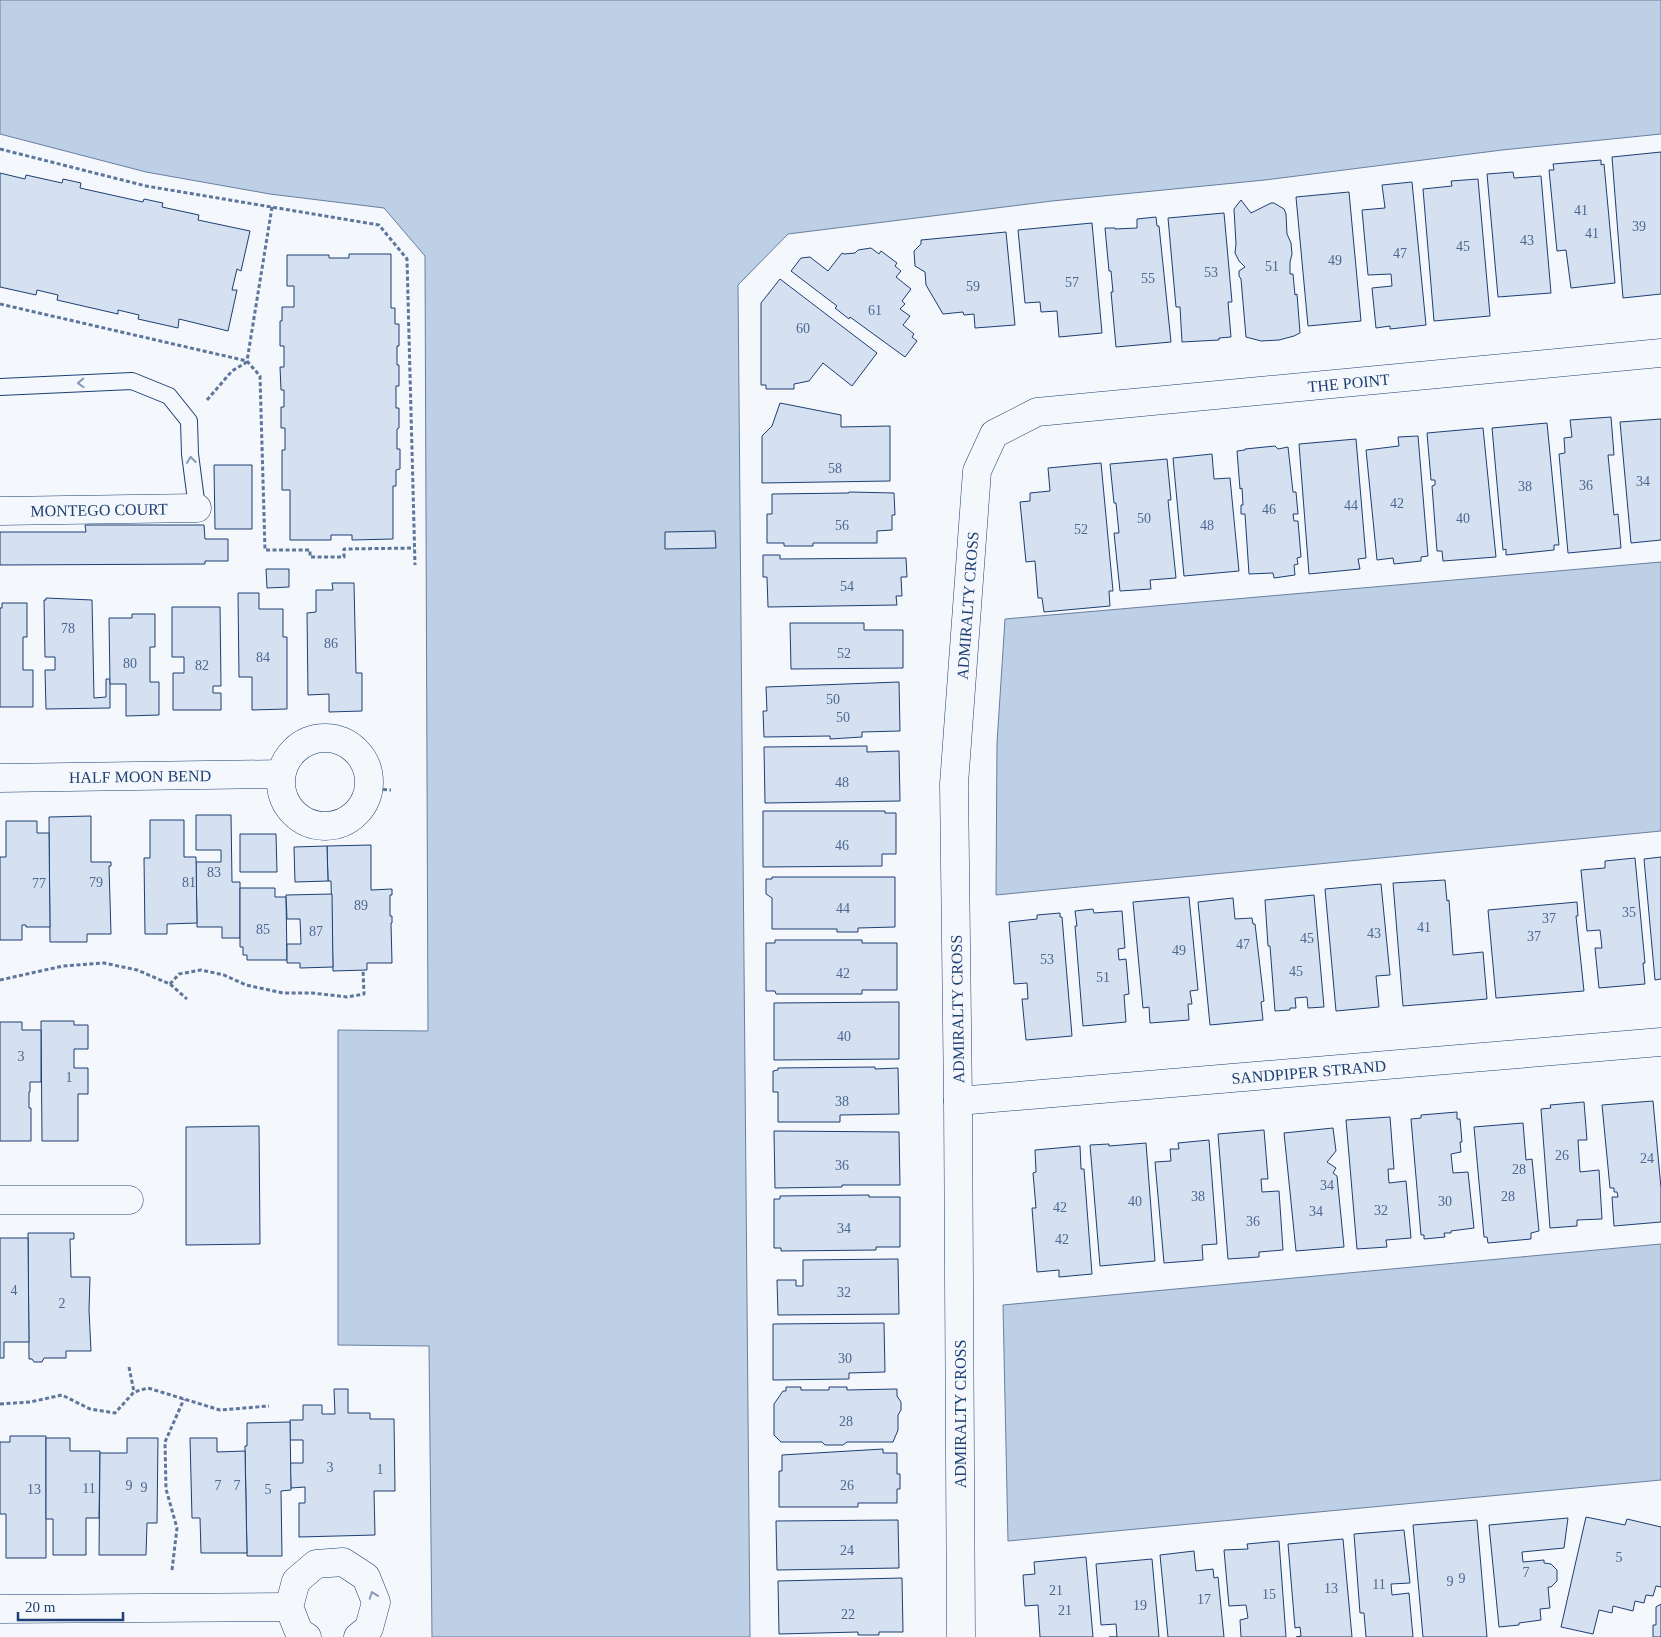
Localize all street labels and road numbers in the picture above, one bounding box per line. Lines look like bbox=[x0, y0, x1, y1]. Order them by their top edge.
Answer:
street label: THE POINT bbox=[1307, 371, 1391, 395]
street label: MONTEGO COURT bbox=[30, 500, 168, 520]
street label: ADMIRALTY CROSS bbox=[954, 531, 982, 680]
street label: HALF MOON BEND bbox=[69, 767, 211, 786]
street label: ADMIRALTY CROSS bbox=[948, 935, 967, 1083]
street label: SANDPIPER STRAND bbox=[1231, 1057, 1387, 1087]
street label: ADMIRALTY CROSS bbox=[952, 1340, 969, 1488]

